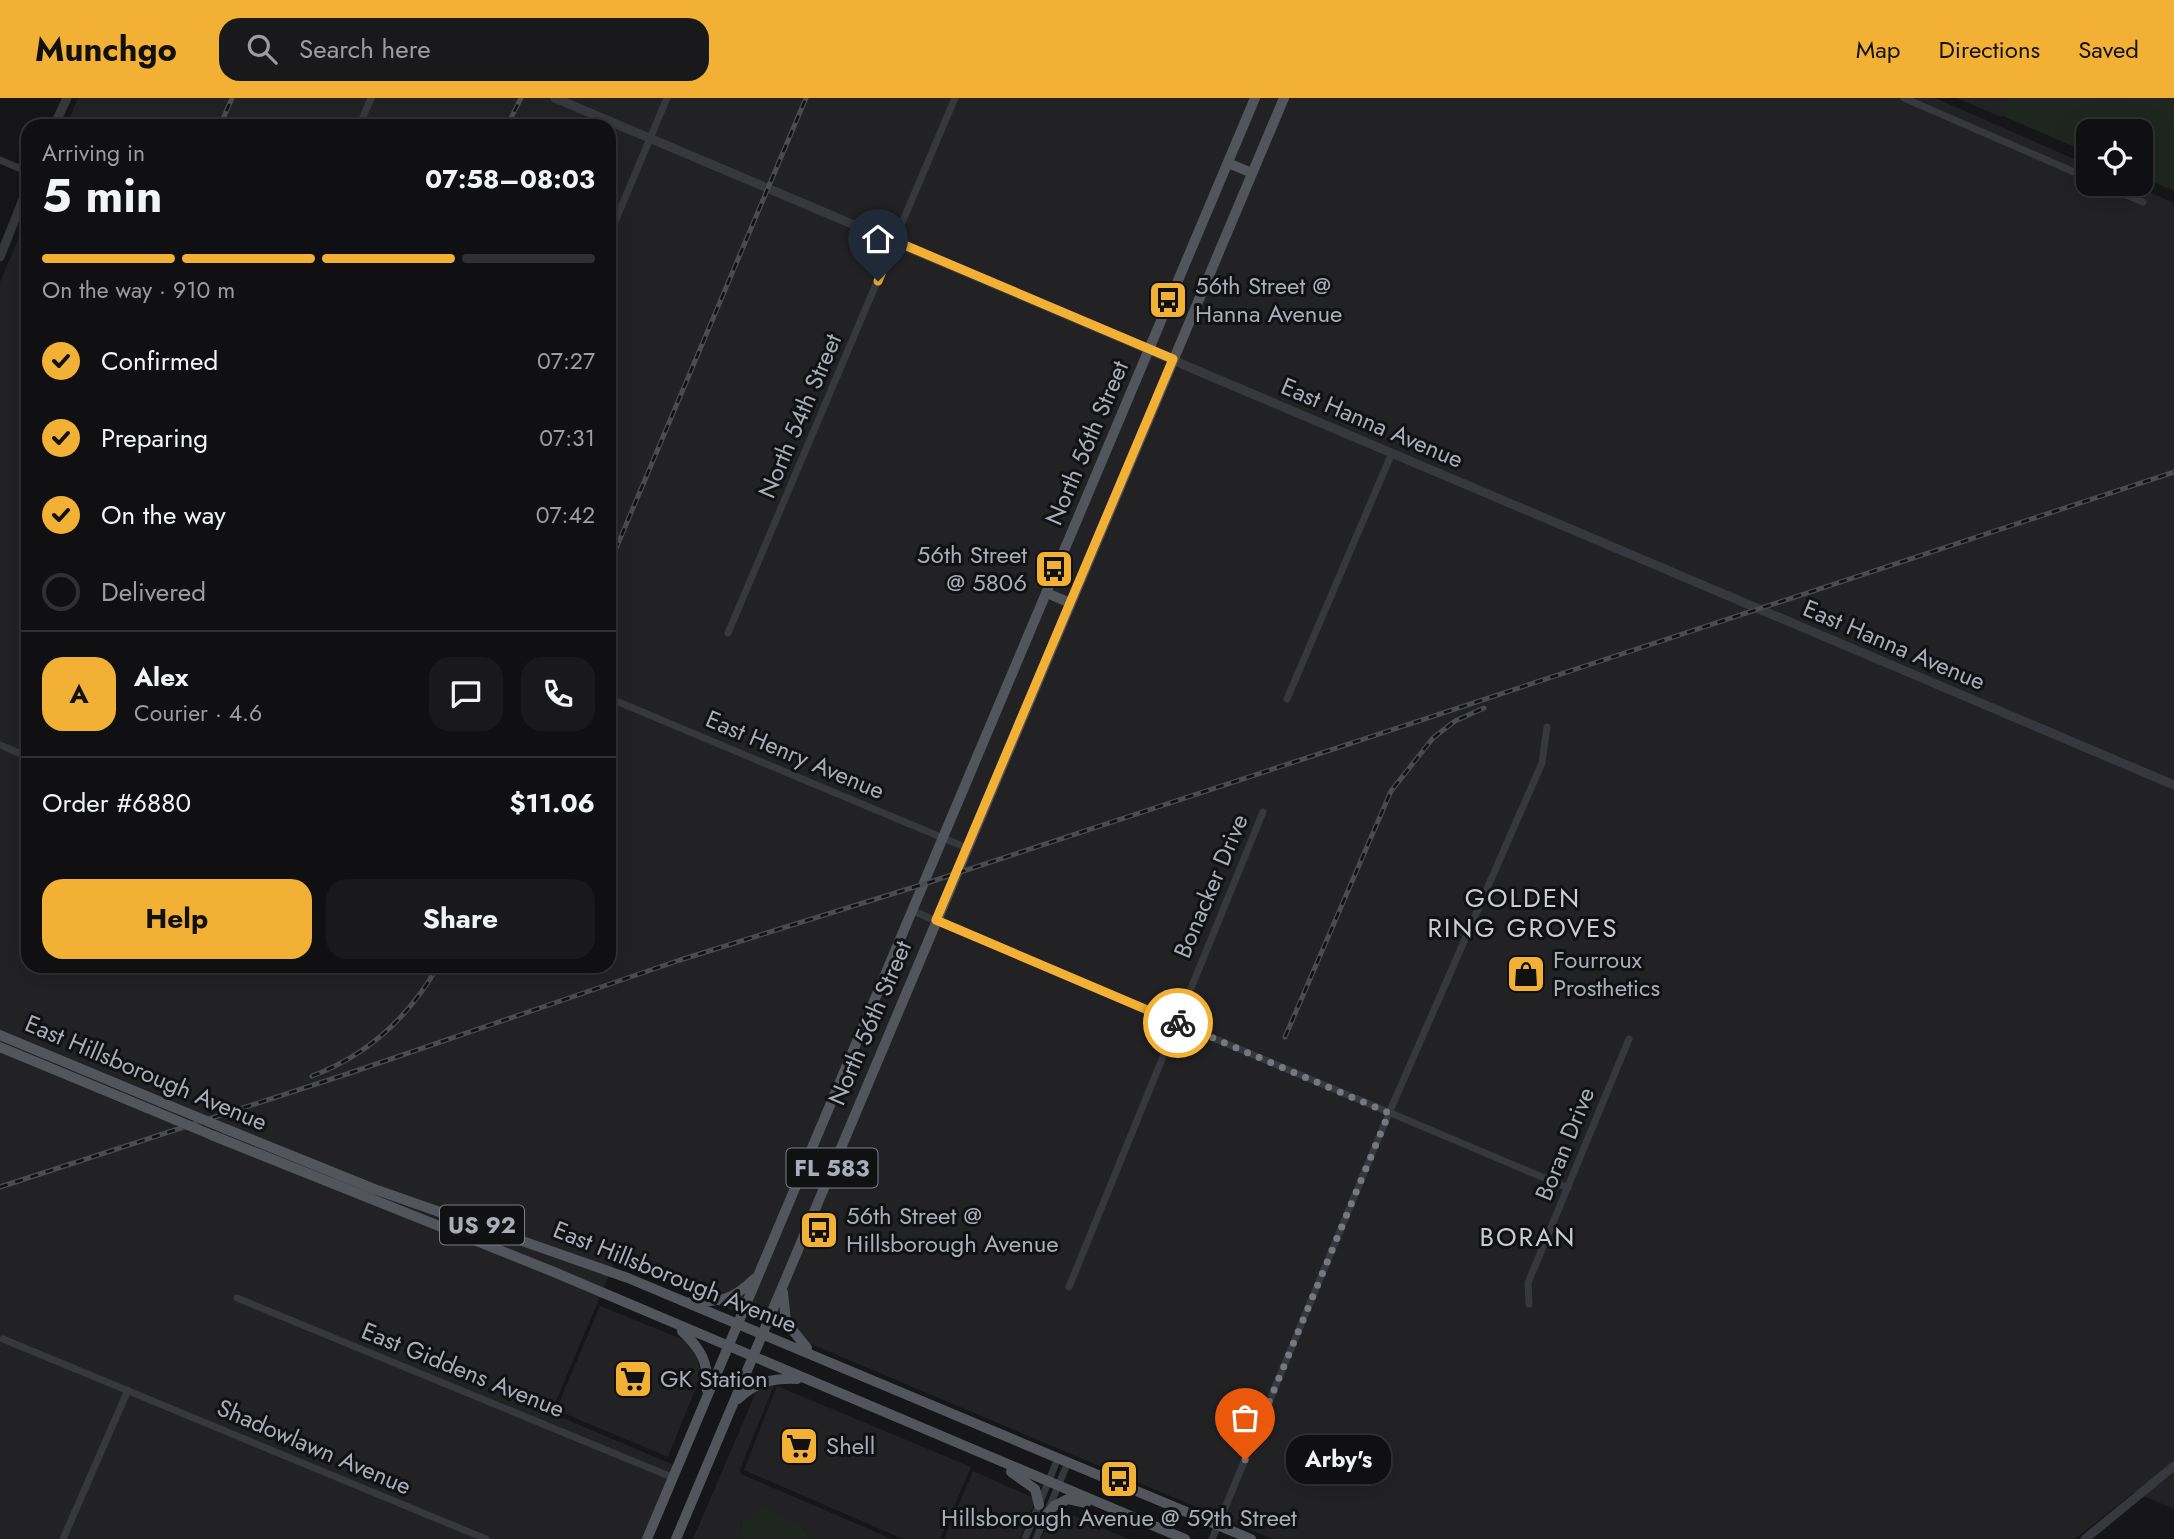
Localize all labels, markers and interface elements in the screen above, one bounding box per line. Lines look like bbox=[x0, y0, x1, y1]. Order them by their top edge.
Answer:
search box bbox=[219, 18, 709, 81]
text: Munchgo bbox=[35, 26, 177, 73]
icon: search bbox=[243, 30, 281, 68]
text: Search here bbox=[299, 30, 431, 68]
text: Map bbox=[1856, 32, 1901, 67]
text: Directions bbox=[1939, 32, 2040, 67]
text: Saved bbox=[2078, 32, 2139, 67]
map controls bbox=[2076, 119, 2153, 196]
button: locate bbox=[2076, 119, 2153, 196]
text: Arriving in bbox=[42, 136, 145, 170]
text: 07:58–08:03 bbox=[425, 160, 595, 198]
text: 5 min bbox=[42, 163, 162, 229]
pin bbox=[848, 209, 908, 281]
icon: home bbox=[859, 220, 897, 258]
place label: 56th Street @ Hanna Avenue bbox=[1195, 268, 1342, 331]
text: On the way · 910 m bbox=[42, 273, 235, 307]
bus stop icon: 56th Street @ Hanna Avenue bbox=[1147, 279, 1189, 321]
street label: North 54th Street bbox=[749, 328, 850, 504]
icon: check bbox=[42, 342, 80, 380]
text: Confirmed bbox=[101, 342, 218, 380]
text: 07:27 bbox=[537, 344, 595, 378]
street label: North 56th Street bbox=[1036, 355, 1137, 531]
street label: East Hanna Avenue bbox=[1276, 368, 1469, 477]
icon: check bbox=[42, 419, 80, 457]
text: Preparing bbox=[101, 419, 208, 457]
text: 07:31 bbox=[539, 421, 595, 455]
icon: check bbox=[42, 496, 80, 534]
text: On the way bbox=[101, 496, 226, 534]
text: 07:42 bbox=[536, 498, 595, 532]
place label: 56th Street @ 5806 bbox=[917, 537, 1027, 600]
bus stop icon: 56th Street @ 5806 bbox=[1033, 548, 1075, 590]
text: Delivered bbox=[101, 573, 206, 611]
street label: East Hanna Avenue bbox=[1798, 590, 1991, 699]
button: chat bbox=[429, 657, 503, 731]
button: phone bbox=[521, 657, 595, 731]
text: Alex bbox=[134, 658, 188, 696]
text: A bbox=[69, 675, 89, 713]
text: Courier · 4.6 bbox=[134, 696, 262, 730]
street label: East Henry Avenue bbox=[700, 701, 890, 808]
text: Order #6880 bbox=[42, 784, 191, 822]
text: $11.06 bbox=[509, 784, 595, 822]
street label: Bonacker Drive bbox=[1164, 808, 1257, 963]
button: Help bbox=[42, 879, 312, 959]
button: Share bbox=[326, 879, 595, 959]
district label: GOLDEN RING GROVES bbox=[1427, 879, 1619, 947]
street label: North 56th Street bbox=[819, 935, 920, 1111]
place label: Fourroux Prosthetics bbox=[1553, 942, 1660, 1005]
shop icon: Fourroux Prosthetics bbox=[1505, 953, 1547, 995]
courier bbox=[1143, 988, 1213, 1058]
icon: bike bbox=[1159, 1004, 1197, 1042]
street label: East Hillsborough Avenue bbox=[20, 1006, 273, 1139]
street label: Boran Drive bbox=[1526, 1082, 1603, 1206]
road number: FL 583 bbox=[786, 1148, 878, 1188]
place label: 56th Street @ Hillsborough Avenue bbox=[846, 1198, 1059, 1261]
road number: US 92 bbox=[440, 1206, 524, 1244]
bus stop icon: 56th Street @ Hillsborough Avenue bbox=[798, 1209, 840, 1251]
street label: East Hillsborough Avenue bbox=[548, 1212, 802, 1341]
district label: BORAN bbox=[1480, 1218, 1576, 1256]
street label: East Giddens Avenue bbox=[356, 1313, 570, 1426]
supermarket icon: GK Station bbox=[612, 1358, 654, 1400]
place label: GK Station bbox=[660, 1361, 768, 1396]
pin bbox=[1215, 1388, 1275, 1460]
street label: Shadowlawn Avenue bbox=[212, 1390, 417, 1503]
icon: bag bbox=[1226, 1399, 1264, 1437]
supermarket icon: Shell bbox=[778, 1425, 820, 1467]
place label: Shell bbox=[826, 1428, 875, 1463]
callout: Arby's bbox=[1287, 1436, 1392, 1484]
text: Arby's bbox=[1305, 1442, 1372, 1476]
bus stop icon: Hillsborough Avenue @ 59th Street bbox=[1098, 1458, 1140, 1500]
place label: Hillsborough Avenue @ 59th Street bbox=[941, 1500, 1297, 1535]

